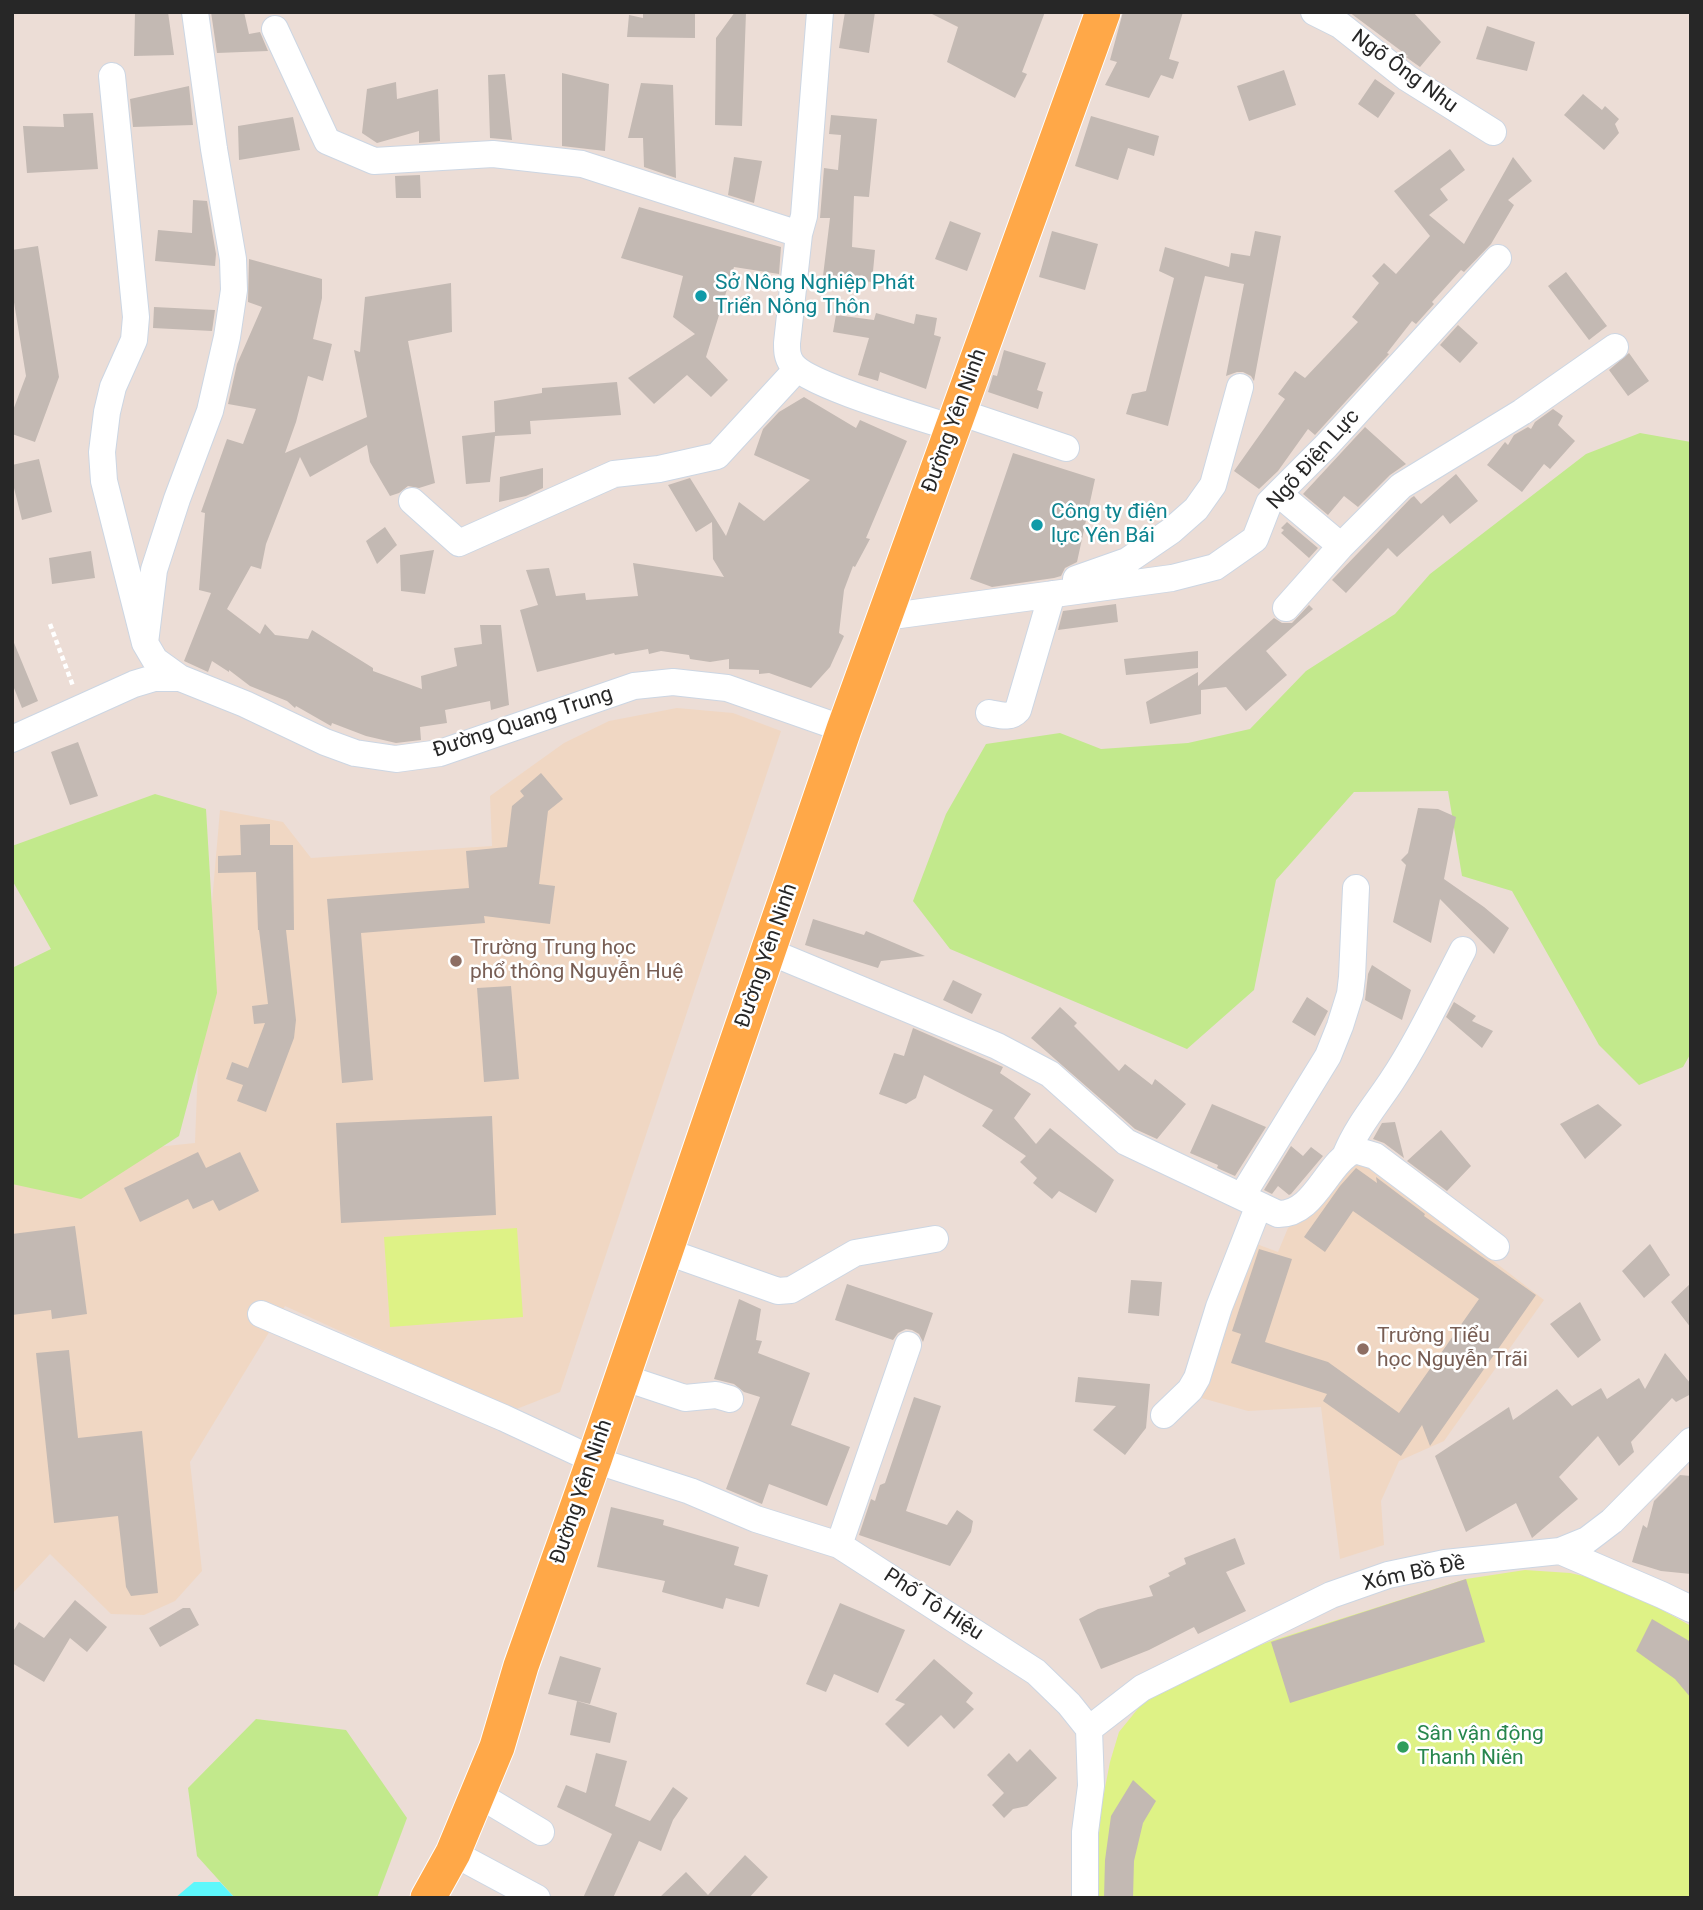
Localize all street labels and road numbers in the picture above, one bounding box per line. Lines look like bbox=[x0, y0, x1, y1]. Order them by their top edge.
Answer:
street label: Ngõ Ông Nhu bbox=[1346, 25, 1462, 119]
street label: Đường Yên Ninh bbox=[917, 346, 993, 496]
street label: Ngõ Điện Lực bbox=[1263, 405, 1365, 515]
street label: Đường Quang Trung bbox=[430, 682, 616, 764]
street label: Đường Yên Ninh bbox=[731, 881, 803, 1031]
street label: Đường Yên Ninh bbox=[546, 1417, 618, 1567]
street label: Xóm Bồ Đề bbox=[1360, 1551, 1468, 1597]
street label: Phố Tô Hiệu bbox=[879, 1564, 987, 1646]

